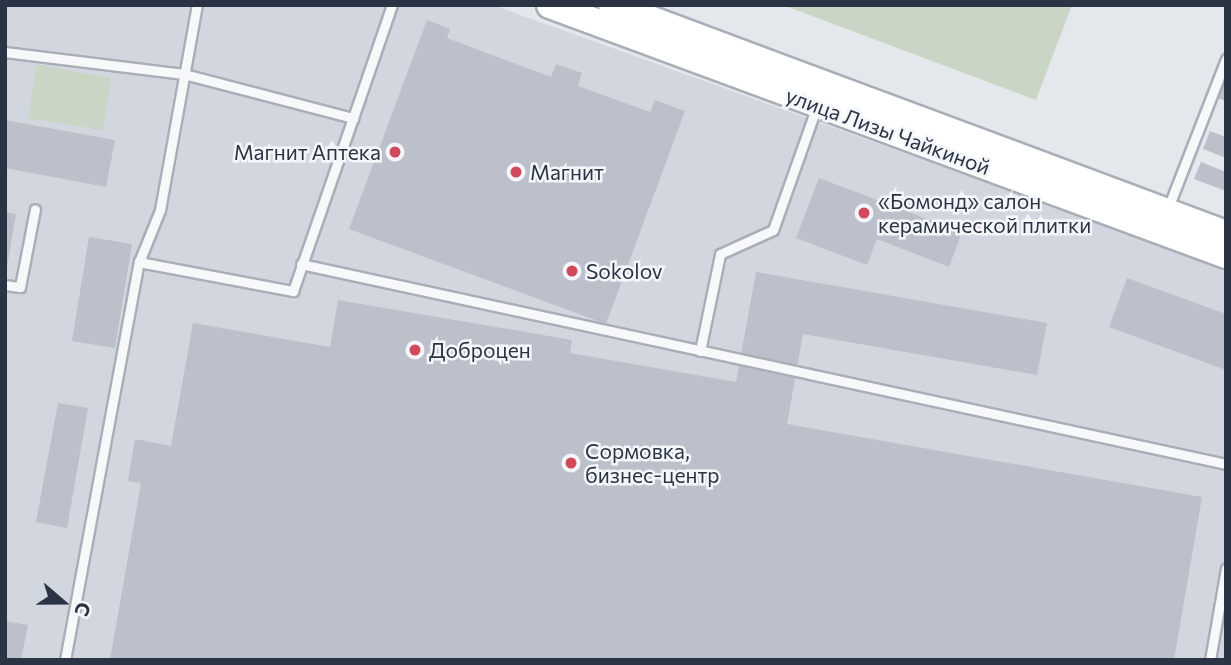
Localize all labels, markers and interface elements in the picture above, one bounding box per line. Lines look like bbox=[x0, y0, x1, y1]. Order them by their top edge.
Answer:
street label: улица Лизы Чайкиной bbox=[782, 82, 994, 180]
place label: Магнит Аптека bbox=[234, 139, 381, 165]
marker: Магнит Аптека bbox=[387, 144, 403, 160]
place label: Магнит bbox=[530, 159, 604, 185]
marker: Магнит bbox=[508, 164, 524, 180]
place label: «Бомонд» салон керамической плитки bbox=[878, 188, 1091, 238]
marker: «Бомонд» салон керамической плитки bbox=[856, 205, 872, 221]
place label: Sokolov bbox=[586, 258, 663, 284]
marker: Sokolov bbox=[564, 263, 580, 279]
place label: Доброцен bbox=[429, 337, 531, 363]
marker: Доброцен bbox=[407, 342, 423, 358]
place label: Сормовка, бизнес-центр bbox=[585, 438, 720, 488]
marker: Сормовка, бизнес-центр bbox=[563, 455, 579, 471]
north arrow bbox=[28, 567, 98, 637]
text: С bbox=[70, 599, 96, 619]

